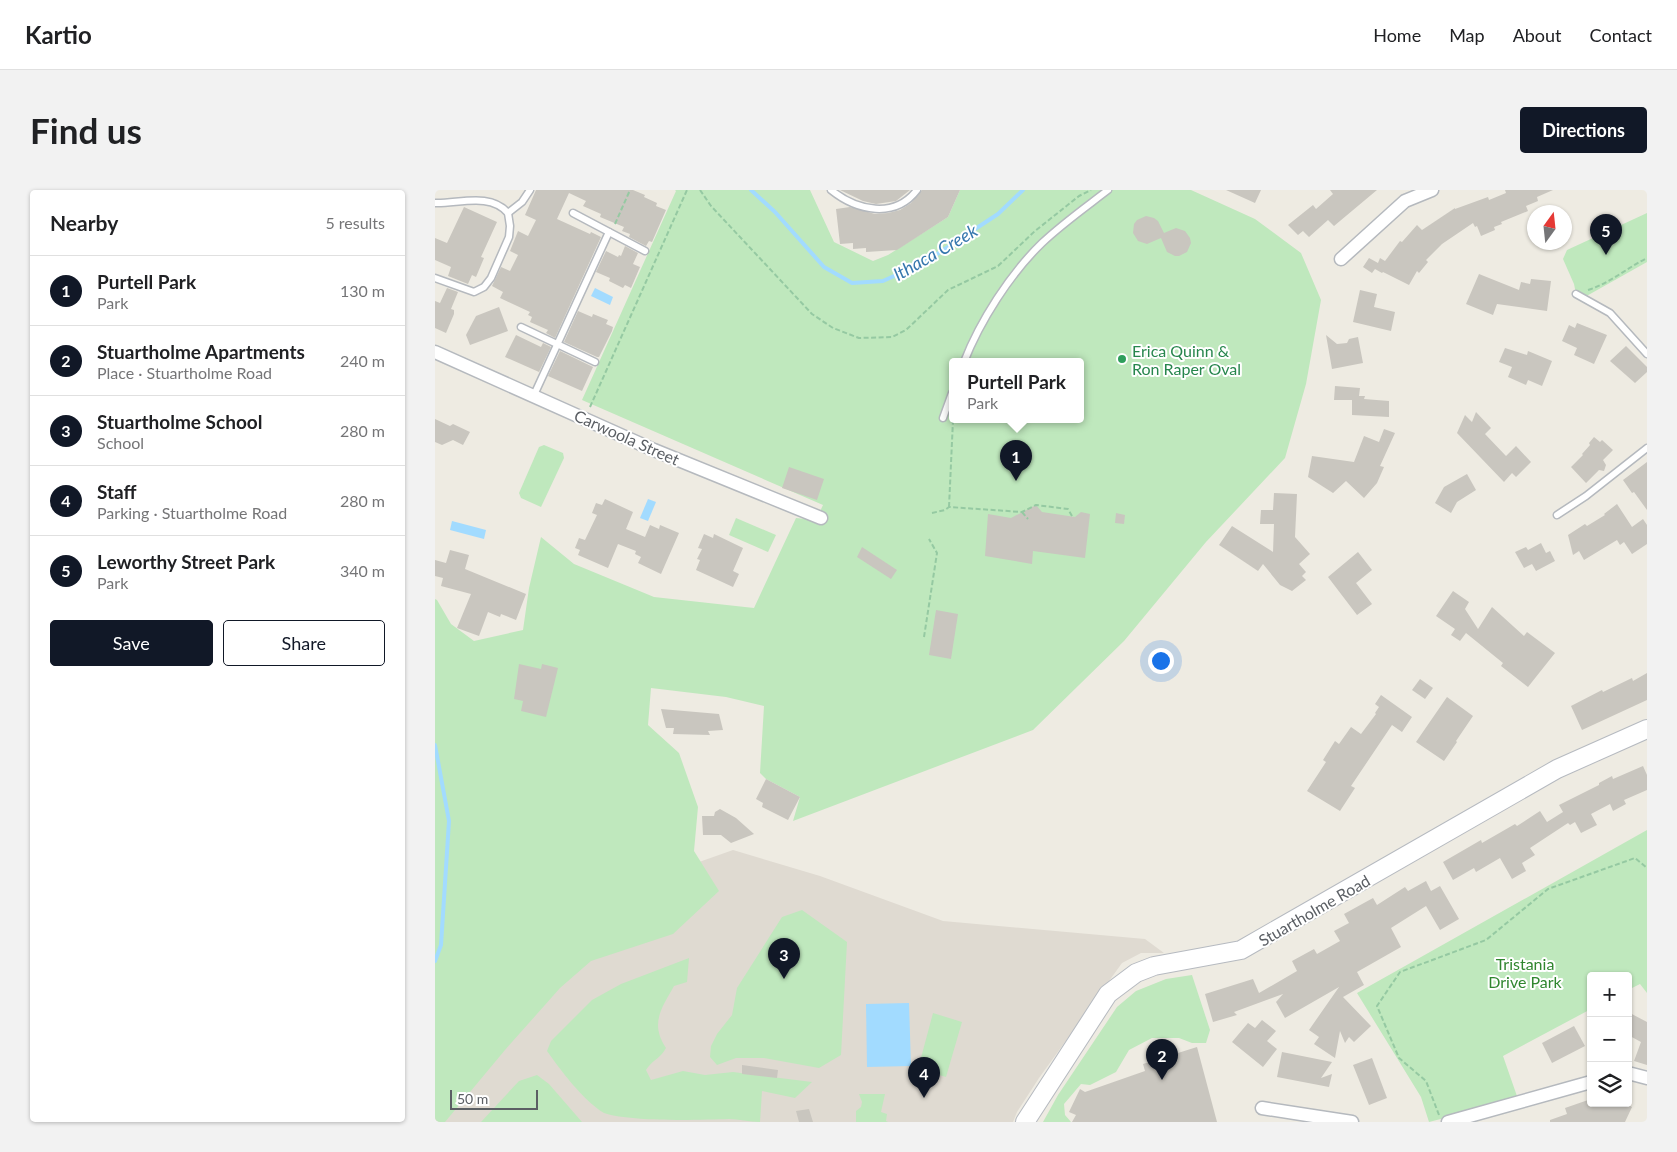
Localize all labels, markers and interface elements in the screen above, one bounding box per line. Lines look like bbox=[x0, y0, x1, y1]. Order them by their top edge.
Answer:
text: Kartio bbox=[25, 20, 92, 49]
text: Home bbox=[1373, 24, 1421, 46]
text: Map bbox=[1449, 24, 1485, 46]
text: About bbox=[1513, 24, 1562, 46]
text: Contact bbox=[1590, 24, 1652, 46]
button: Directions bbox=[1520, 107, 1647, 153]
text: Find us bbox=[30, 109, 142, 151]
north arrow bbox=[1527, 205, 1572, 250]
text: Nearby bbox=[50, 210, 118, 235]
text: 5 results bbox=[325, 213, 385, 232]
pin: 5 bbox=[1590, 214, 1622, 255]
water label: Ithaca Creek bbox=[889, 219, 982, 285]
text: Purtell Park bbox=[97, 270, 196, 293]
text: 1 bbox=[61, 281, 71, 300]
text: 130 m bbox=[340, 281, 385, 300]
text: Park bbox=[97, 293, 128, 312]
text: Stuartholme Apartments bbox=[97, 340, 305, 363]
place label: Erica Quinn & Ron Raper Oval bbox=[1132, 341, 1241, 378]
text: 2 bbox=[61, 351, 71, 370]
text: 240 m bbox=[340, 351, 385, 370]
marker: Erica Quinn & Ron Raper Oval bbox=[1116, 353, 1128, 365]
popup bbox=[949, 358, 1084, 423]
text: Place · Stuartholme Road bbox=[97, 363, 272, 382]
text: Purtell Park bbox=[967, 370, 1066, 393]
text: Park bbox=[967, 393, 998, 412]
street label: Carwoola Street bbox=[572, 405, 683, 469]
text: Stuartholme School bbox=[97, 410, 262, 433]
text: 3 bbox=[61, 421, 71, 440]
text: 280 m bbox=[340, 421, 385, 440]
text: School bbox=[97, 433, 144, 452]
pin: 1 bbox=[1000, 440, 1032, 481]
text: Staff bbox=[97, 480, 137, 503]
text: 4 bbox=[61, 491, 71, 510]
text: 280 m bbox=[340, 491, 385, 510]
text: Parking · Stuartholme Road bbox=[97, 503, 287, 522]
text: Leworthy Street Park bbox=[97, 550, 275, 573]
text: 5 bbox=[61, 561, 71, 580]
text: 340 m bbox=[340, 561, 385, 580]
text: Park bbox=[97, 573, 128, 592]
button: Save bbox=[50, 620, 213, 666]
button: Share bbox=[223, 620, 385, 666]
your location bbox=[1148, 648, 1174, 674]
street label: Stuartholme Road bbox=[1255, 870, 1373, 950]
pin: 3 bbox=[768, 938, 800, 979]
park label: Tristania Drive Park bbox=[1488, 954, 1563, 991]
map controls bbox=[1587, 972, 1632, 1107]
button: + bbox=[1587, 972, 1632, 1017]
button: − bbox=[1587, 1017, 1632, 1062]
pin: 2 bbox=[1146, 1039, 1178, 1080]
pin: 4 bbox=[908, 1057, 940, 1098]
button: layers bbox=[1587, 1062, 1632, 1107]
scale bar bbox=[450, 1087, 537, 1110]
text: 50 m bbox=[457, 1090, 488, 1107]

